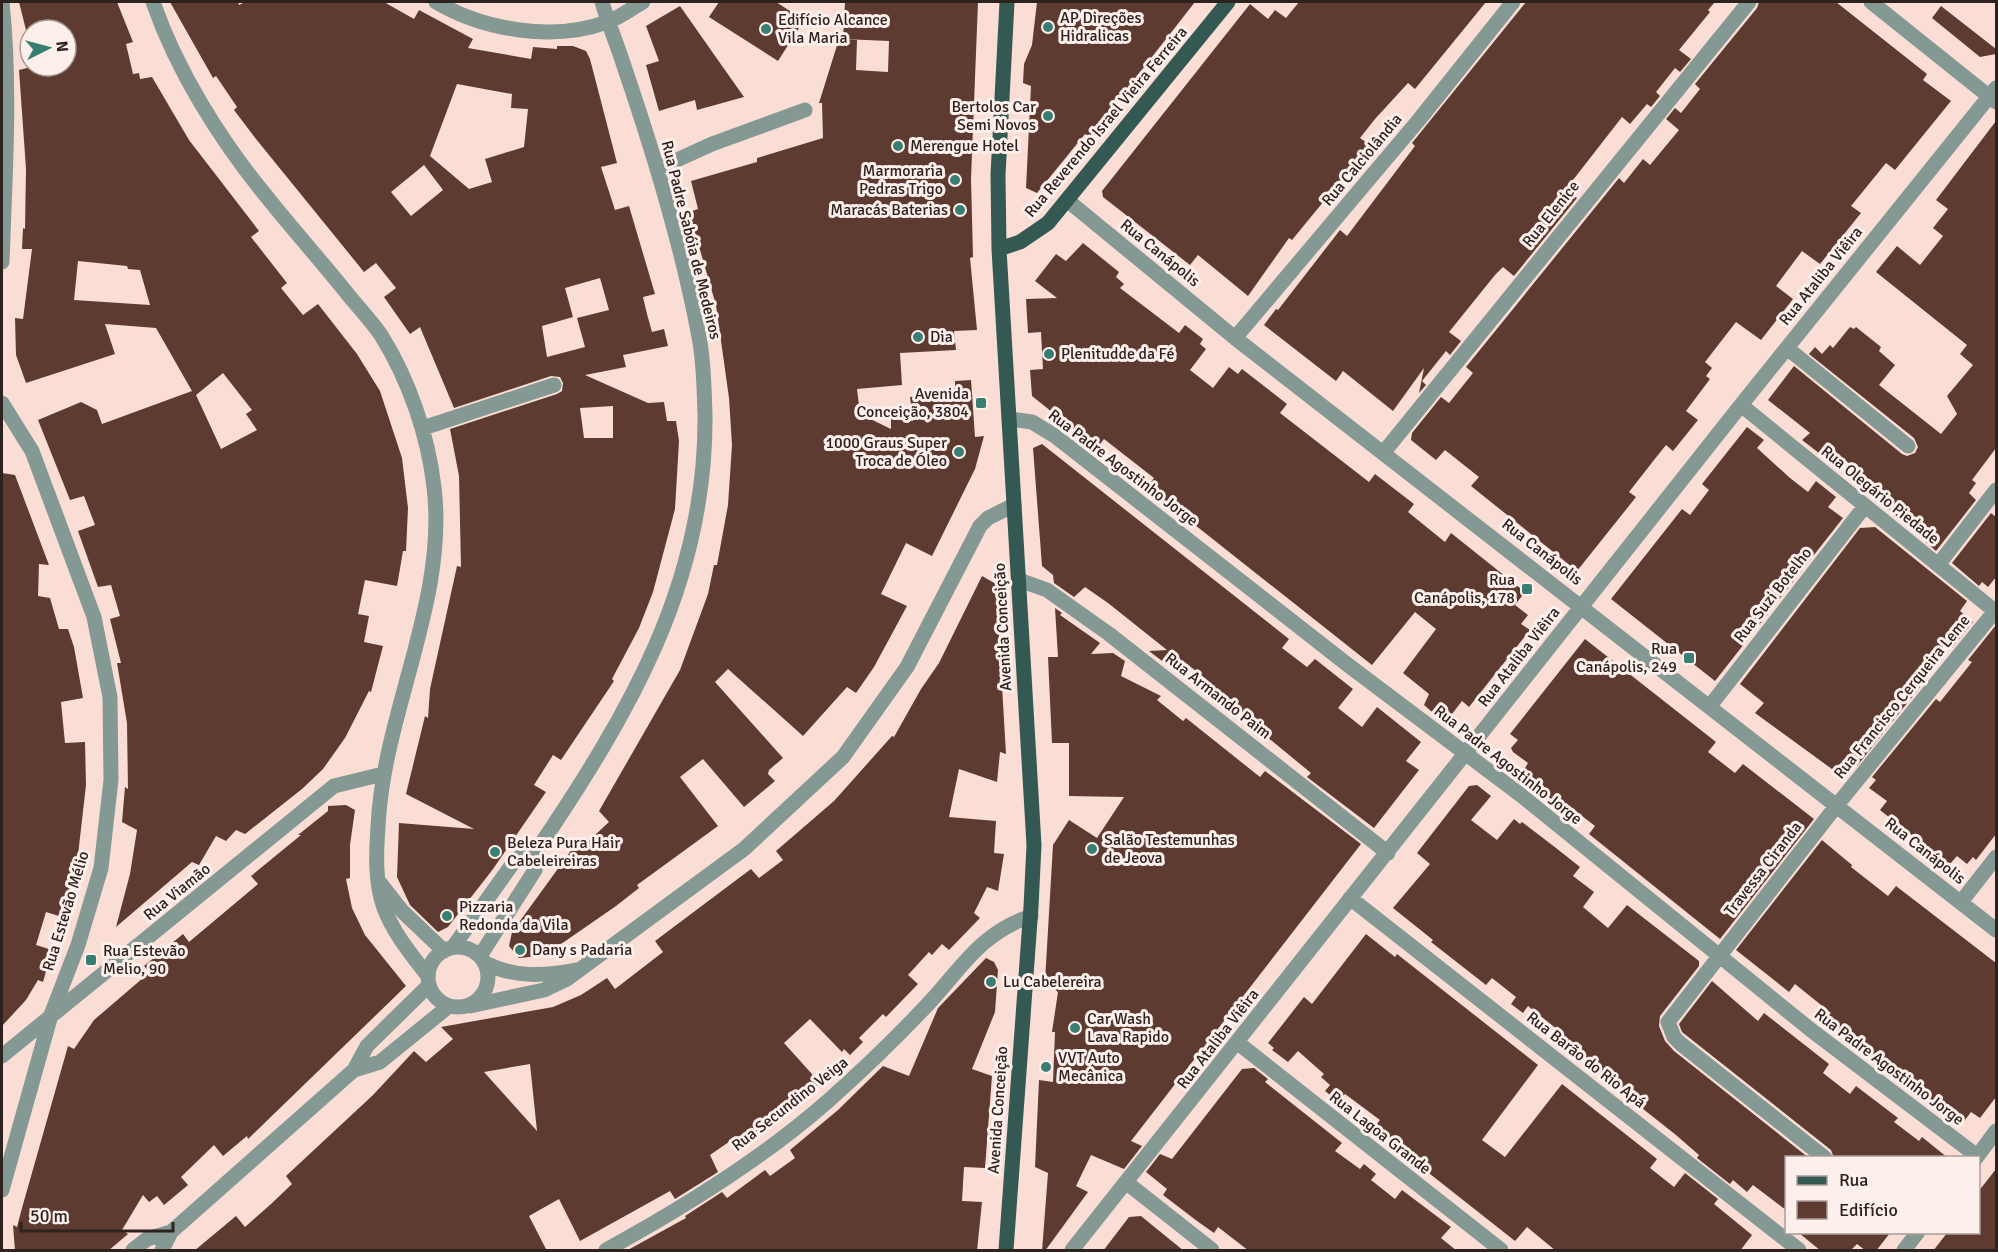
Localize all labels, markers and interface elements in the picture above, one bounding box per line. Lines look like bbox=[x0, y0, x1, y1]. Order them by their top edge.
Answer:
place label: AP Direções Hidralicas bbox=[1060, 8, 1141, 46]
place label: Edifício Alcance Vila Maria bbox=[778, 10, 888, 48]
north arrow bbox=[18, 18, 78, 78]
marker: AP Direções Hidralicas bbox=[1041, 20, 1055, 34]
marker: Edifício Alcance Vila Maria bbox=[759, 22, 773, 36]
street label: Rua Reverendo Israel Vieira Ferreira bbox=[1020, 22, 1192, 222]
text: N bbox=[51, 40, 72, 53]
place label: Bertolos Car Semi Novos bbox=[951, 97, 1036, 135]
marker: Bertolos Car Semi Novos bbox=[1041, 109, 1055, 123]
street label: Rua Calciolândia bbox=[1317, 110, 1407, 210]
place label: Merengue Hotel bbox=[910, 136, 1019, 156]
street label: Rua Padre Sabóia de Medeiros bbox=[657, 138, 725, 342]
marker: Merengue Hotel bbox=[891, 139, 905, 153]
place label: Marmoraria Pedras Trigo bbox=[859, 161, 943, 199]
marker: Marmoraria Pedras Trigo bbox=[948, 173, 962, 187]
street label: Rua Elenice bbox=[1518, 177, 1584, 251]
place label: Maracás Baterias bbox=[830, 200, 948, 220]
marker: Maracás Baterias bbox=[953, 203, 967, 217]
street label: Rua Canápolis bbox=[1116, 215, 1204, 291]
street label: Rua Ataliba Viêira bbox=[1775, 222, 1867, 330]
place label: Dia bbox=[930, 327, 953, 347]
marker: Dia bbox=[911, 330, 925, 344]
place label: Plenitudde da Fé bbox=[1061, 344, 1174, 364]
marker: Plenitudde da Fé bbox=[1042, 347, 1056, 361]
place label: Avenida Conceição, 3804 bbox=[856, 384, 969, 422]
marker: Avenida Conceição, 3804 bbox=[974, 396, 988, 410]
street label: Rua Padre Agostinho Jorge bbox=[1044, 405, 1202, 531]
place label: 1000 Graus Super Troca de Óleo bbox=[825, 433, 947, 471]
street label: Rua Olegário Piedade bbox=[1817, 441, 1943, 549]
marker: 1000 Graus Super Troca de Óleo bbox=[952, 445, 966, 459]
street label: Rua Canápolis bbox=[1498, 514, 1586, 590]
street label: Rua Suzi Botelho bbox=[1730, 543, 1816, 647]
street label: Avenida Conceição bbox=[990, 563, 1016, 691]
place label: Rua Canápolis, 178 bbox=[1414, 570, 1515, 608]
marker: Rua Canápolis, 178 bbox=[1520, 582, 1534, 596]
street label: Rua Ataliba Viêira bbox=[1474, 603, 1564, 711]
street label: Rua Francisco Cerqueira Leme bbox=[1830, 611, 1974, 783]
place label: Rua Canápolis, 249 bbox=[1576, 639, 1677, 677]
street label: Rua Armando Paim bbox=[1161, 648, 1275, 744]
marker: Rua Canápolis, 249 bbox=[1682, 651, 1696, 665]
street label: Rua Padre Agostinho Jorge bbox=[1430, 701, 1586, 829]
street label: Rua Canápolis bbox=[1881, 813, 1969, 889]
street label: Travessa Ciranda bbox=[1720, 818, 1806, 920]
place label: Salão Testemunhas de Jeova bbox=[1104, 830, 1235, 868]
place label: Beleza Pura Hair Cabeleireiras bbox=[507, 833, 620, 871]
marker: Salão Testemunhas de Jeova bbox=[1085, 842, 1099, 856]
marker: Beleza Pura Hair Cabeleireiras bbox=[488, 845, 502, 859]
street label: Rua Estevão Mélio bbox=[38, 849, 94, 973]
street label: Rua Viamão bbox=[139, 859, 215, 925]
place label: Pizzaria Redonda da Vila bbox=[459, 897, 569, 935]
marker: Pizzaria Redonda da Vila bbox=[440, 909, 454, 923]
place label: Dany s Padaria bbox=[532, 940, 632, 960]
place label: Rua Estevão Melio, 90 bbox=[103, 941, 186, 979]
marker: Dany s Padaria bbox=[513, 943, 527, 957]
marker: Rua Estevão Melio, 90 bbox=[84, 953, 98, 967]
place label: Lu Cabelereira bbox=[1003, 972, 1102, 992]
marker: Lu Cabelereira bbox=[984, 975, 998, 989]
street label: Rua Ataliba Viêira bbox=[1173, 985, 1263, 1093]
street label: Rua Padre Agostinho Jorge bbox=[1810, 1004, 1968, 1130]
street label: Rua Barão do Rio Apá bbox=[1522, 1007, 1650, 1113]
place label: Car Wash Lava Rapido bbox=[1087, 1009, 1169, 1047]
marker: Car Wash Lava Rapido bbox=[1068, 1021, 1082, 1035]
street label: Avenida Conceição bbox=[984, 1045, 1012, 1175]
place label: VVT Auto Mecânica bbox=[1058, 1048, 1123, 1086]
street label: Rua Secundino Veiga bbox=[728, 1052, 852, 1156]
marker: VVT Auto Mecânica bbox=[1039, 1060, 1053, 1074]
street label: Rua Lagoa Grande bbox=[1325, 1087, 1435, 1179]
legend bbox=[1785, 1156, 1980, 1234]
text: Rua bbox=[1839, 1169, 1868, 1191]
scale bar bbox=[21, 1195, 172, 1233]
text: Edifício bbox=[1839, 1199, 1898, 1221]
text: 50 m bbox=[30, 1205, 68, 1227]

